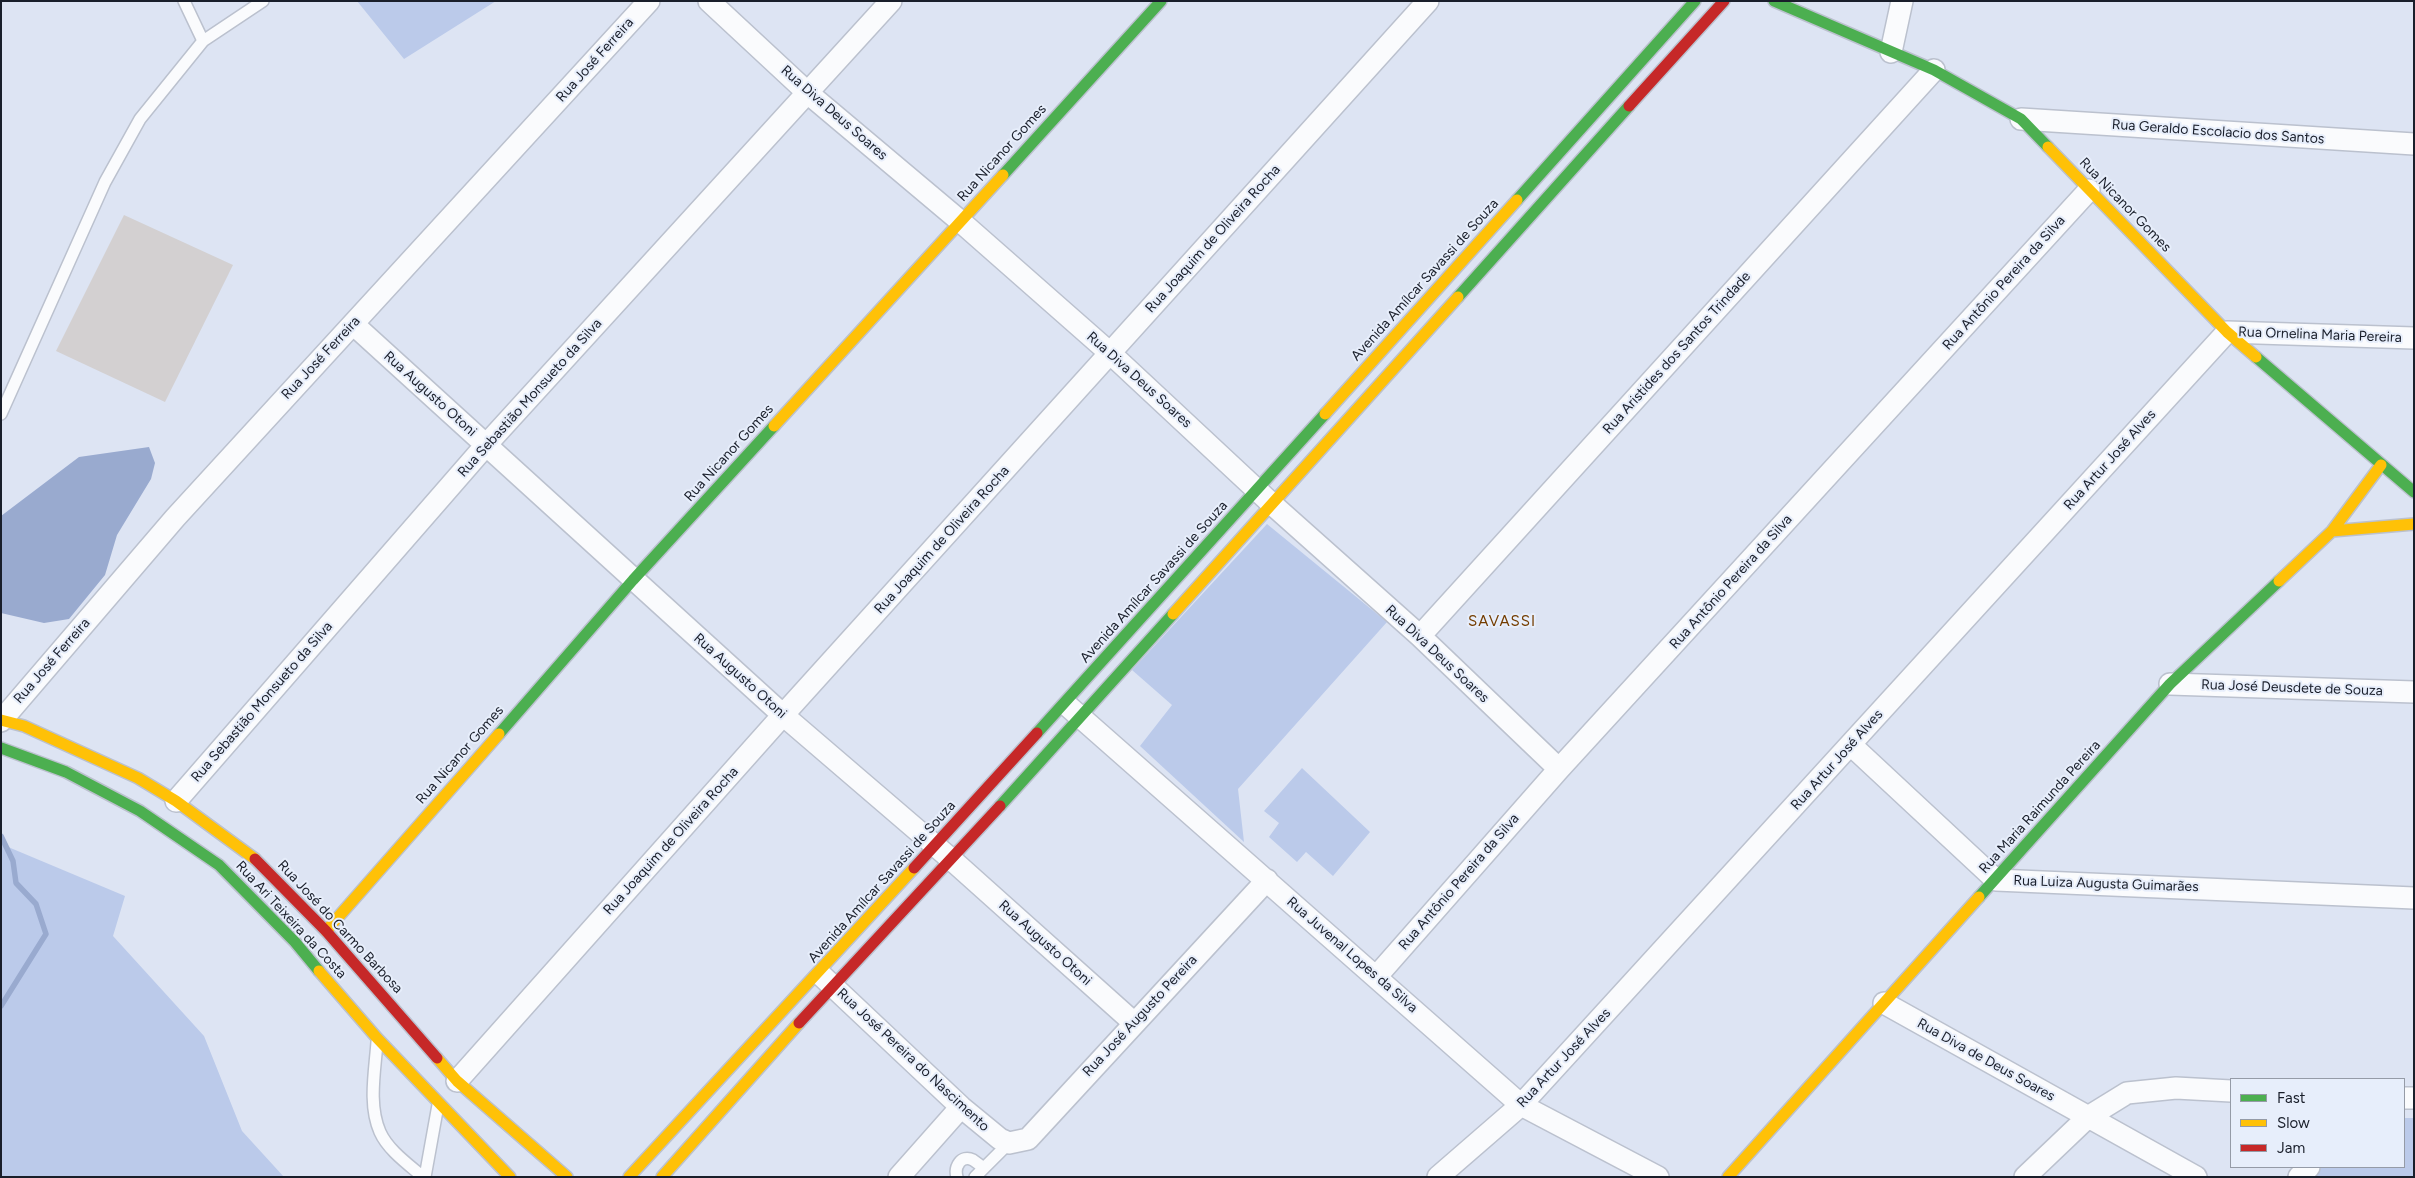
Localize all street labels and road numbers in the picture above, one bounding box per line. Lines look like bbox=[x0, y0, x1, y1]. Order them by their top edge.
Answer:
street label: Rua José Ferreira bbox=[553, 14, 637, 106]
street label: Rua Diva Deus Soares bbox=[777, 62, 891, 164]
street label: Rua Nicanor Gomes bbox=[954, 101, 1050, 205]
street label: Rua Geraldo Escolacio dos Santos bbox=[2111, 116, 2325, 148]
street label: Rua Nicanor Gomes bbox=[2076, 154, 2174, 256]
street label: Rua Joaquim de Oliveira Rocha bbox=[1142, 162, 1284, 316]
street label: Avenida Amílcar Savassi de Souza bbox=[1348, 196, 1502, 364]
street label: Rua Antônio Pereira da Silva bbox=[1939, 212, 2069, 354]
street label: Rua Aristides dos Santos Trindade bbox=[1600, 268, 1754, 438]
street label: Rua José Ferreira bbox=[278, 313, 364, 403]
street label: Rua Sebastião Monsueto da Silva bbox=[454, 315, 606, 481]
street label: Rua Ornelina Maria Pereira bbox=[2238, 324, 2402, 346]
street label: Rua Diva Deus Soares bbox=[1083, 328, 1195, 432]
street label: Rua Augusto Otoni bbox=[380, 348, 480, 440]
street label: Rua Nicanor Gomes bbox=[681, 401, 777, 505]
street label: Rua Artur José Alves bbox=[2060, 406, 2160, 514]
street label: Rua Joaquim de Oliveira Rocha bbox=[871, 463, 1013, 617]
street label: Avenida Amílcar Savassi de Souza bbox=[1077, 498, 1231, 666]
street label: Rua Antônio Pereira da Silva bbox=[1666, 511, 1796, 653]
street label: Rua Diva Deus Soares bbox=[1382, 602, 1492, 706]
street label: Rua José Ferreira bbox=[10, 615, 94, 707]
street label: Rua Sebastião Monsueto da Silva bbox=[188, 618, 336, 786]
street label: Rua Augusto Otoni bbox=[690, 630, 790, 722]
street label: Rua José Deusdete de Souza bbox=[2201, 676, 2383, 700]
street label: Rua Nicanor Gomes bbox=[413, 702, 507, 808]
street label: Rua Artur José Alves bbox=[1787, 706, 1887, 814]
street label: Rua Maria Raimunda Pereira bbox=[1976, 737, 2104, 877]
street label: Rua Joaquim de Oliveira Rocha bbox=[600, 764, 742, 918]
street label: Avenida Amílcar Savassi de Souza bbox=[805, 798, 959, 966]
street label: Rua Antônio Pereira da Silva bbox=[1395, 810, 1523, 954]
street label: Rua José do Carmo Barbosa bbox=[274, 857, 406, 997]
street label: Rua Ari Teixeira da Costa bbox=[232, 858, 350, 982]
street label: Rua Luiza Augusta Guimarães bbox=[2013, 872, 2199, 896]
street label: Rua Juvenal Lopes da Silva bbox=[1283, 894, 1421, 1016]
street label: Rua Augusto Otoni bbox=[995, 897, 1095, 989]
street label: Rua José Augusto Pereira bbox=[1079, 952, 1201, 1080]
street label: Rua José Pereira do Nascimento bbox=[833, 985, 993, 1135]
street label: Rua Artur José Alves bbox=[1514, 1005, 1614, 1111]
street label: Rua Diva de Deus Soares bbox=[1914, 1015, 2058, 1105]

